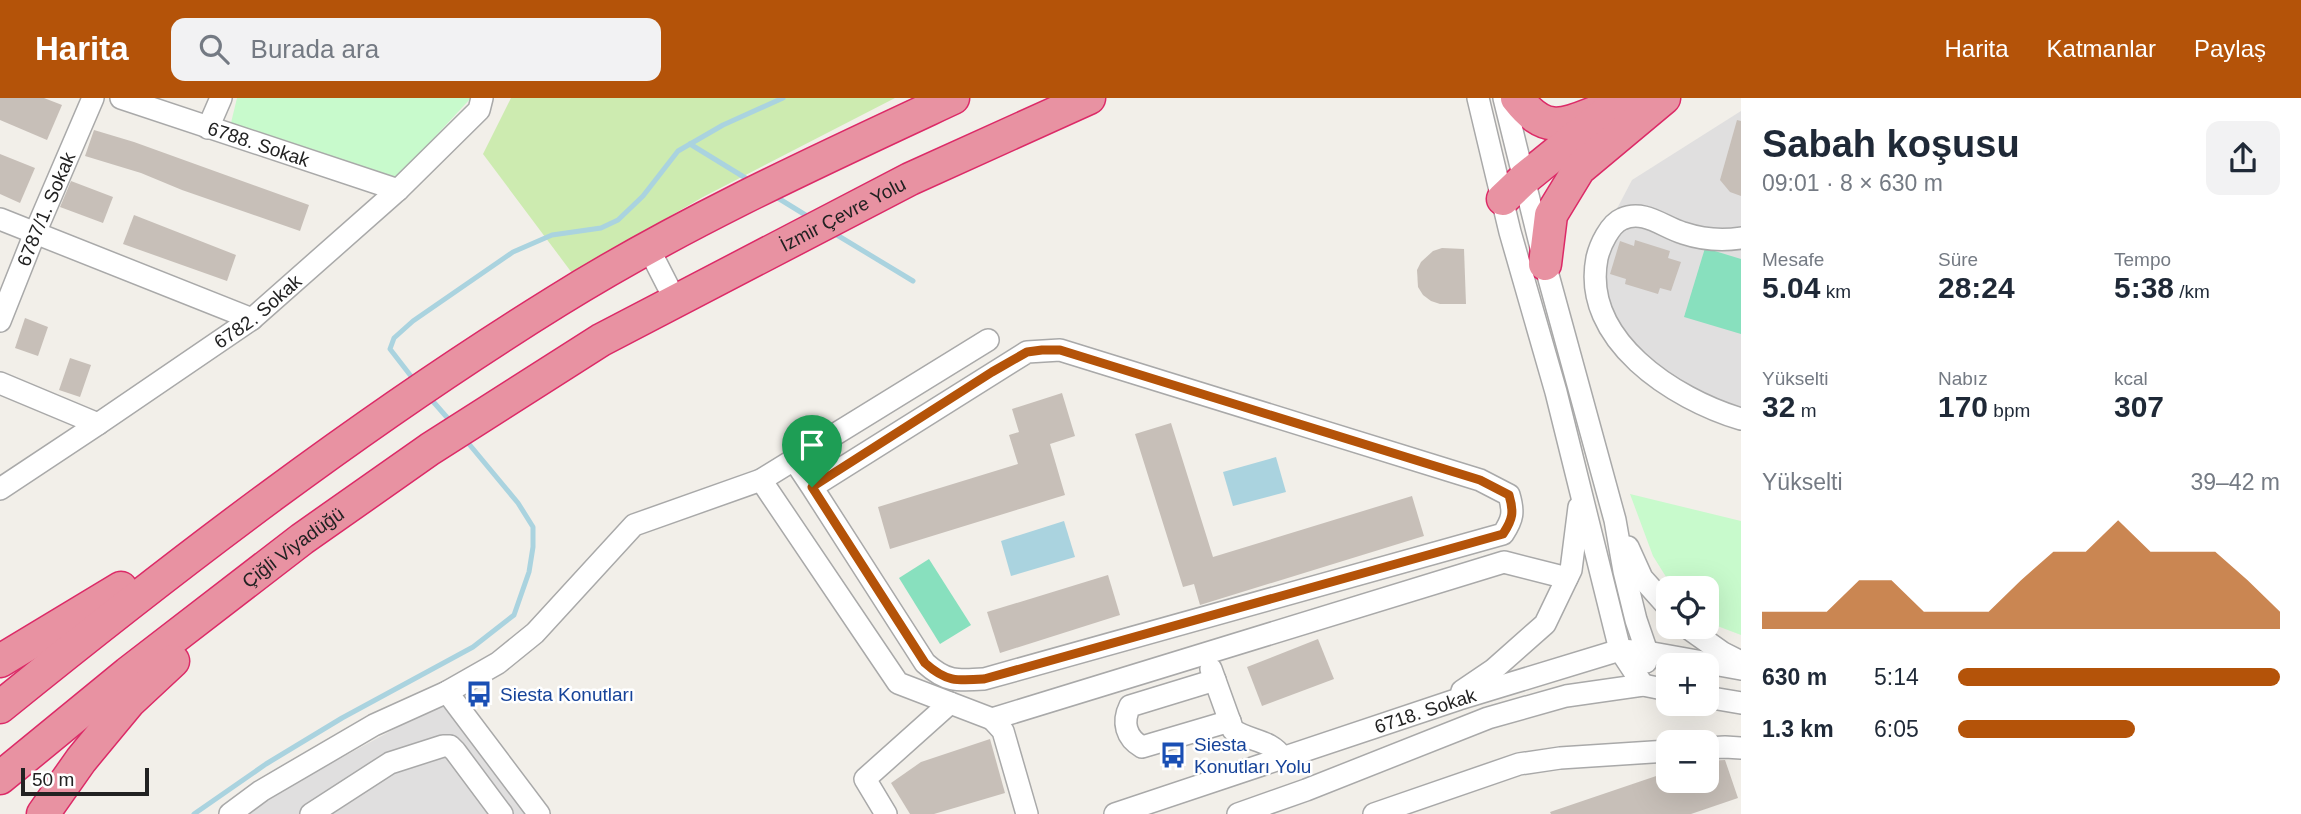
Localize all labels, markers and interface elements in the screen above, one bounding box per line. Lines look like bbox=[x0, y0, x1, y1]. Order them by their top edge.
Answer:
search box bbox=[171, 18, 661, 81]
text: Harita bbox=[35, 30, 129, 67]
icon: search bbox=[195, 30, 233, 68]
text: Burada ara bbox=[251, 34, 379, 64]
text: Harita bbox=[1945, 35, 2009, 62]
text: Katmanlar bbox=[2047, 35, 2156, 62]
text: Paylaş bbox=[2194, 35, 2266, 62]
street label: 6788. Sokak bbox=[205, 118, 312, 171]
button: share bbox=[2206, 121, 2280, 195]
text: Sabah koşusu bbox=[1762, 123, 2020, 165]
street label: 6787/1. Sokak bbox=[13, 149, 80, 269]
text: 09:01 · 8 × 630 m bbox=[1762, 170, 1943, 196]
street label: İzmir Çevre Yolu bbox=[777, 173, 909, 256]
text: Mesafe bbox=[1762, 249, 1824, 270]
text: Süre bbox=[1938, 249, 1978, 270]
text: Tempo bbox=[2114, 249, 2171, 270]
street label: 6782. Sokak bbox=[210, 270, 306, 353]
text: 5.04 bbox=[1762, 271, 1820, 304]
text: 28:24 bbox=[1938, 271, 2015, 304]
text: 5:38 bbox=[2114, 271, 2174, 304]
text: km bbox=[1820, 281, 1851, 302]
text: /km bbox=[2174, 281, 2210, 302]
text: Yükselti bbox=[1762, 368, 1829, 389]
text: Nabız bbox=[1938, 368, 1988, 389]
text: kcal bbox=[2114, 368, 2148, 389]
text: 32 bbox=[1762, 390, 1795, 423]
text: 170 bbox=[1938, 390, 1988, 423]
text: 307 bbox=[2114, 390, 2164, 423]
text: m bbox=[1795, 400, 1816, 421]
text: bpm bbox=[1988, 400, 2030, 421]
pin bbox=[782, 415, 842, 487]
icon: arrive bbox=[793, 426, 831, 464]
text: Yükselti bbox=[1762, 469, 1843, 495]
text: 39–42 m bbox=[2190, 469, 2280, 495]
street label: Çiğli Viyadüğü bbox=[238, 503, 348, 592]
map controls bbox=[1656, 576, 1719, 793]
button: locate bbox=[1656, 576, 1719, 639]
button: + bbox=[1656, 653, 1719, 716]
text: 630 m bbox=[1762, 664, 1827, 690]
text: 5:14 bbox=[1874, 664, 1919, 690]
bus stop icon: Siesta Konutları bbox=[464, 679, 494, 709]
place label: Siesta Konutları bbox=[500, 684, 634, 705]
street label: 6718. Sokak bbox=[1372, 684, 1479, 738]
text: 1.3 km bbox=[1762, 716, 1834, 742]
text: 6:05 bbox=[1874, 716, 1919, 742]
button: − bbox=[1656, 730, 1719, 793]
place label: Siesta Konutları Yolu bbox=[1194, 734, 1311, 777]
bus stop icon: Siesta Konutları Yolu bbox=[1158, 740, 1188, 770]
scale bar bbox=[21, 765, 149, 797]
text: 50 m bbox=[32, 769, 74, 790]

